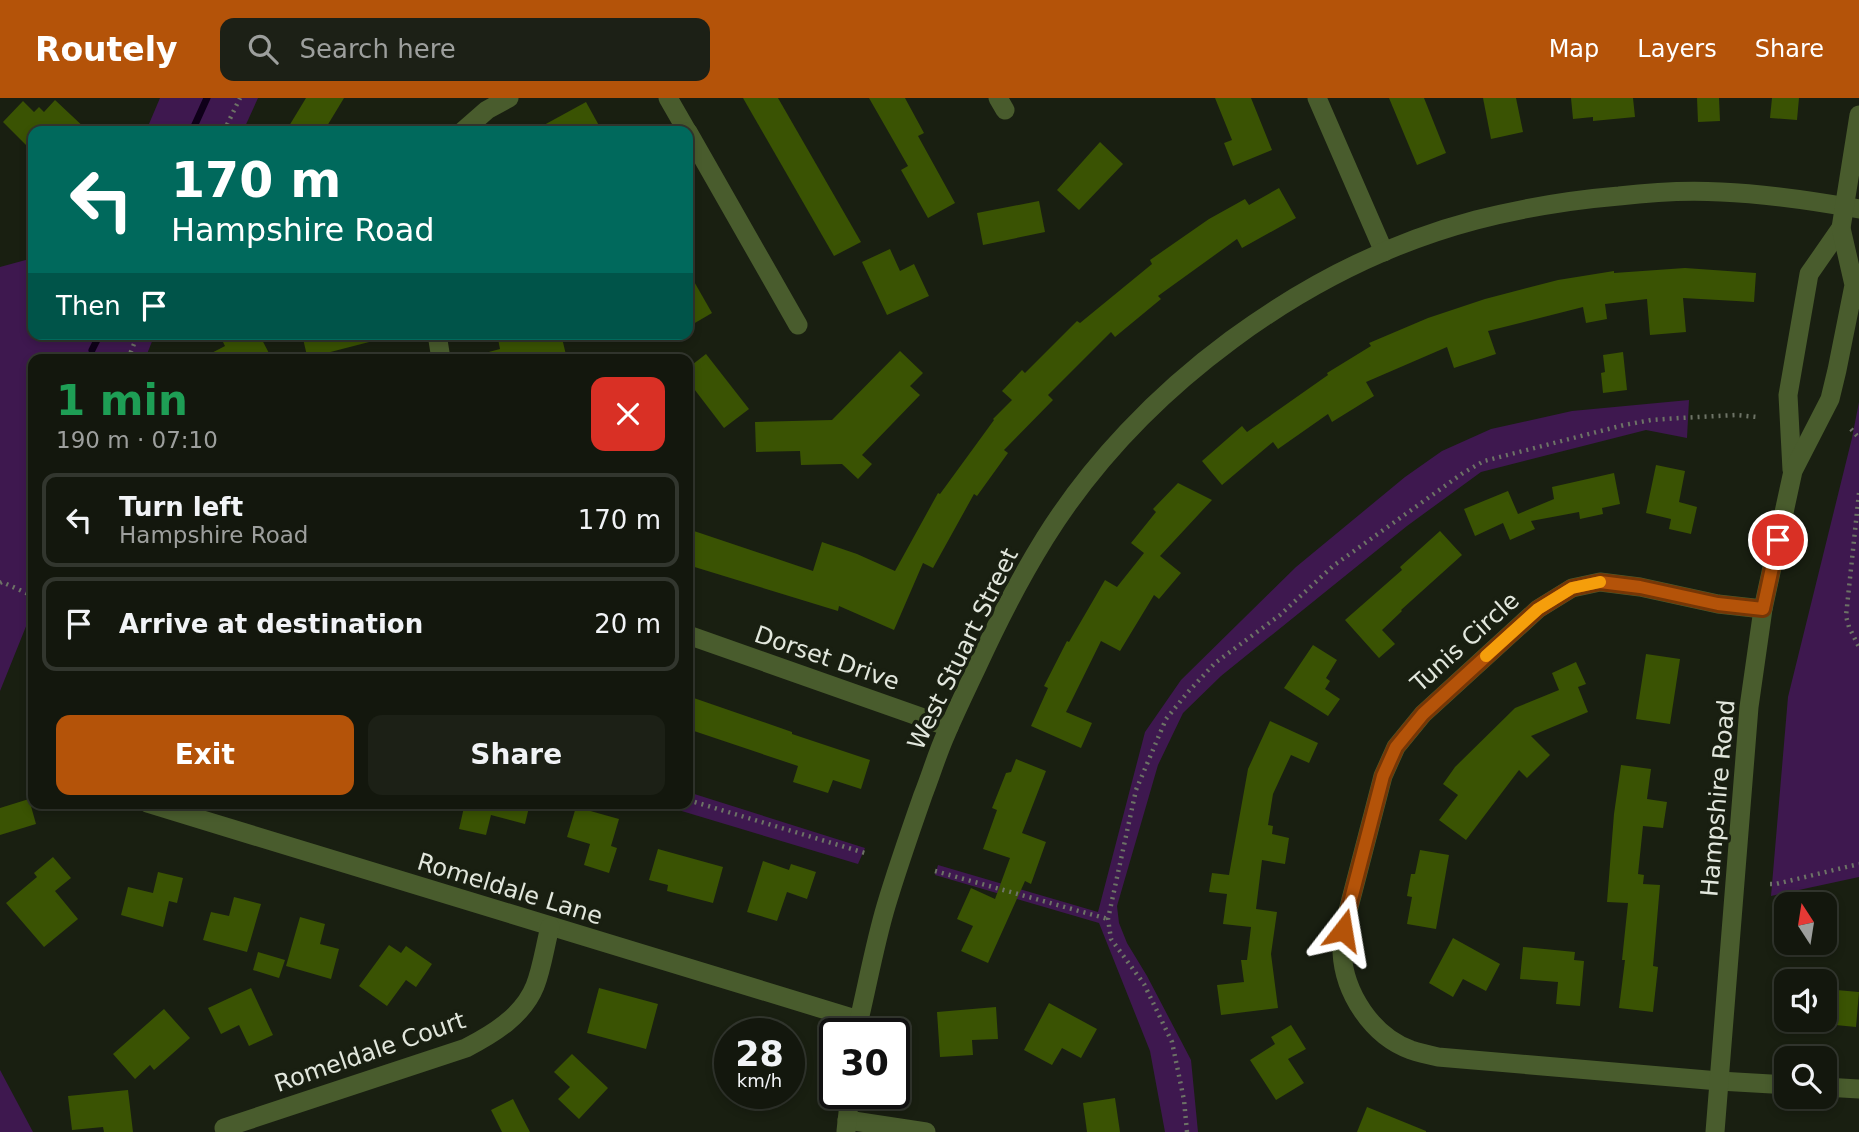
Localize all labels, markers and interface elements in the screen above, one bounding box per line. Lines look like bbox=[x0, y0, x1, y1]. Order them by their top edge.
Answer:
search box bbox=[220, 18, 710, 81]
text: Routely bbox=[35, 30, 178, 69]
icon: search bbox=[244, 30, 282, 68]
text: Search here bbox=[300, 34, 456, 64]
text: Map bbox=[1549, 35, 1599, 63]
text: Layers bbox=[1637, 35, 1717, 63]
text: Share bbox=[1755, 35, 1824, 63]
text: 170 m bbox=[171, 152, 341, 209]
icon: left bbox=[56, 154, 147, 245]
text: Hampshire Road bbox=[171, 211, 435, 249]
icon: arrive bbox=[135, 287, 173, 325]
text: Then bbox=[56, 291, 121, 321]
text: 1 min bbox=[56, 376, 188, 425]
button: close bbox=[591, 377, 665, 451]
text: 190 m · 07:10 bbox=[56, 427, 218, 453]
text: Turn left bbox=[119, 492, 243, 522]
icon: left bbox=[60, 501, 98, 539]
text: 170 m bbox=[578, 505, 661, 535]
pin bbox=[1748, 510, 1808, 570]
icon: arrive bbox=[1759, 521, 1797, 559]
text: Hampshire Road bbox=[119, 522, 308, 548]
street label: West Stuart Street bbox=[902, 544, 1024, 754]
street label: Tunis Circle bbox=[1404, 586, 1525, 698]
icon: arrive bbox=[60, 605, 98, 643]
text: Arrive at destination bbox=[119, 609, 423, 639]
text: 20 m bbox=[594, 609, 661, 639]
street label: Dorset Drive bbox=[751, 620, 903, 696]
street label: Hampshire Road bbox=[1695, 698, 1741, 898]
button: Exit bbox=[56, 715, 354, 795]
button: Share bbox=[368, 715, 665, 795]
street label: Romeldale Lane bbox=[414, 848, 606, 930]
north arrow bbox=[1774, 892, 1838, 956]
map controls bbox=[1774, 892, 1837, 1109]
position arrow bbox=[1306, 893, 1380, 967]
button: sound bbox=[1774, 969, 1837, 1032]
street label: Romeldale Court bbox=[271, 1006, 469, 1098]
speed limit sign: 30 bbox=[819, 1018, 910, 1109]
text: 28 bbox=[735, 1034, 784, 1074]
button: search bbox=[1774, 1046, 1837, 1109]
text: km/h bbox=[737, 1070, 782, 1091]

